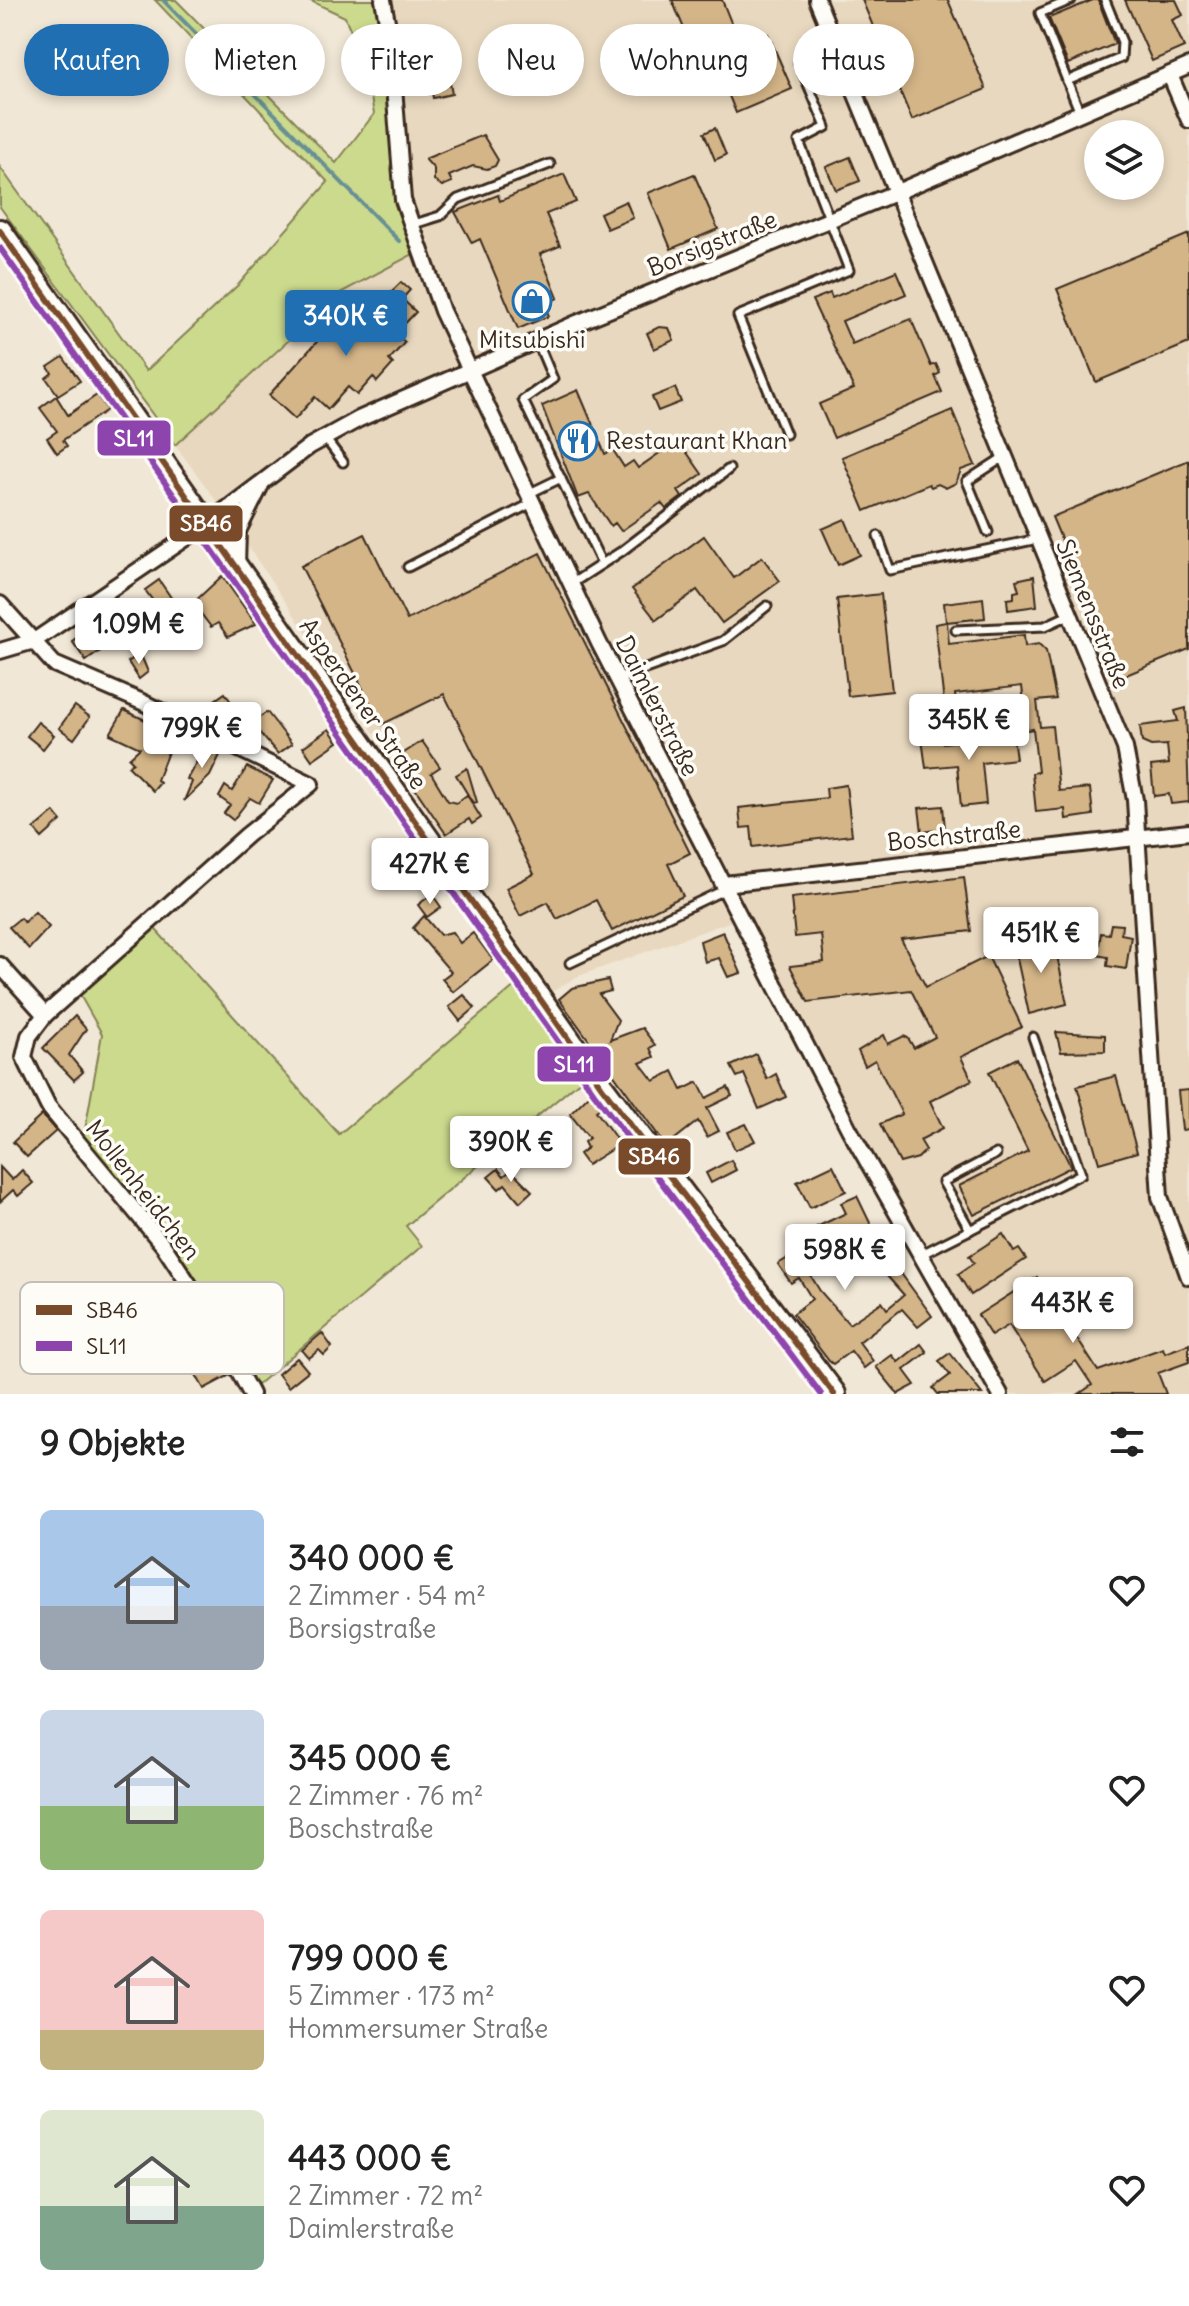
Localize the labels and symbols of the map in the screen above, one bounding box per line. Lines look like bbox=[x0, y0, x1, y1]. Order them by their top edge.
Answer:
street label: Borsigstraße bbox=[643, 204, 781, 283]
shop icon: Mitsubishi bbox=[511, 280, 553, 322]
pin: 340K € bbox=[281, 290, 411, 358]
place label: Mitsubishi bbox=[479, 324, 585, 354]
line badge: SL11 bbox=[96, 419, 172, 457]
restaurant icon: Restaurant Khan bbox=[557, 420, 599, 462]
text: SL11 bbox=[114, 424, 154, 452]
place label: Restaurant Khan bbox=[606, 425, 787, 455]
line badge: SB46 bbox=[168, 504, 244, 543]
text: SB46 bbox=[180, 509, 232, 537]
street label: Siemensstraße bbox=[1050, 534, 1138, 693]
pin: 1.09M € bbox=[65, 598, 213, 666]
street label: Asperdener Straße bbox=[294, 612, 434, 795]
street label: Daimlerstraße bbox=[610, 630, 706, 781]
pin: 345K € bbox=[904, 694, 1034, 762]
pin: 799K € bbox=[137, 702, 267, 770]
street label: Boschstraße bbox=[885, 813, 1022, 857]
pin: 427K € bbox=[365, 838, 495, 906]
pin: 451K € bbox=[976, 907, 1106, 975]
line badge: SL11 bbox=[536, 1045, 612, 1083]
text: SL11 bbox=[554, 1050, 594, 1078]
street label: Mollenheidchen bbox=[80, 1113, 208, 1265]
pin: 390K € bbox=[446, 1116, 576, 1184]
line badge: SB46 bbox=[617, 1137, 692, 1176]
text: SB46 bbox=[628, 1142, 680, 1170]
pin: 598K € bbox=[780, 1224, 910, 1292]
pin: 443K € bbox=[1008, 1277, 1138, 1345]
legend bbox=[20, 1282, 284, 1374]
text: SB46 bbox=[86, 1296, 138, 1324]
text: SL11 bbox=[86, 1332, 127, 1360]

